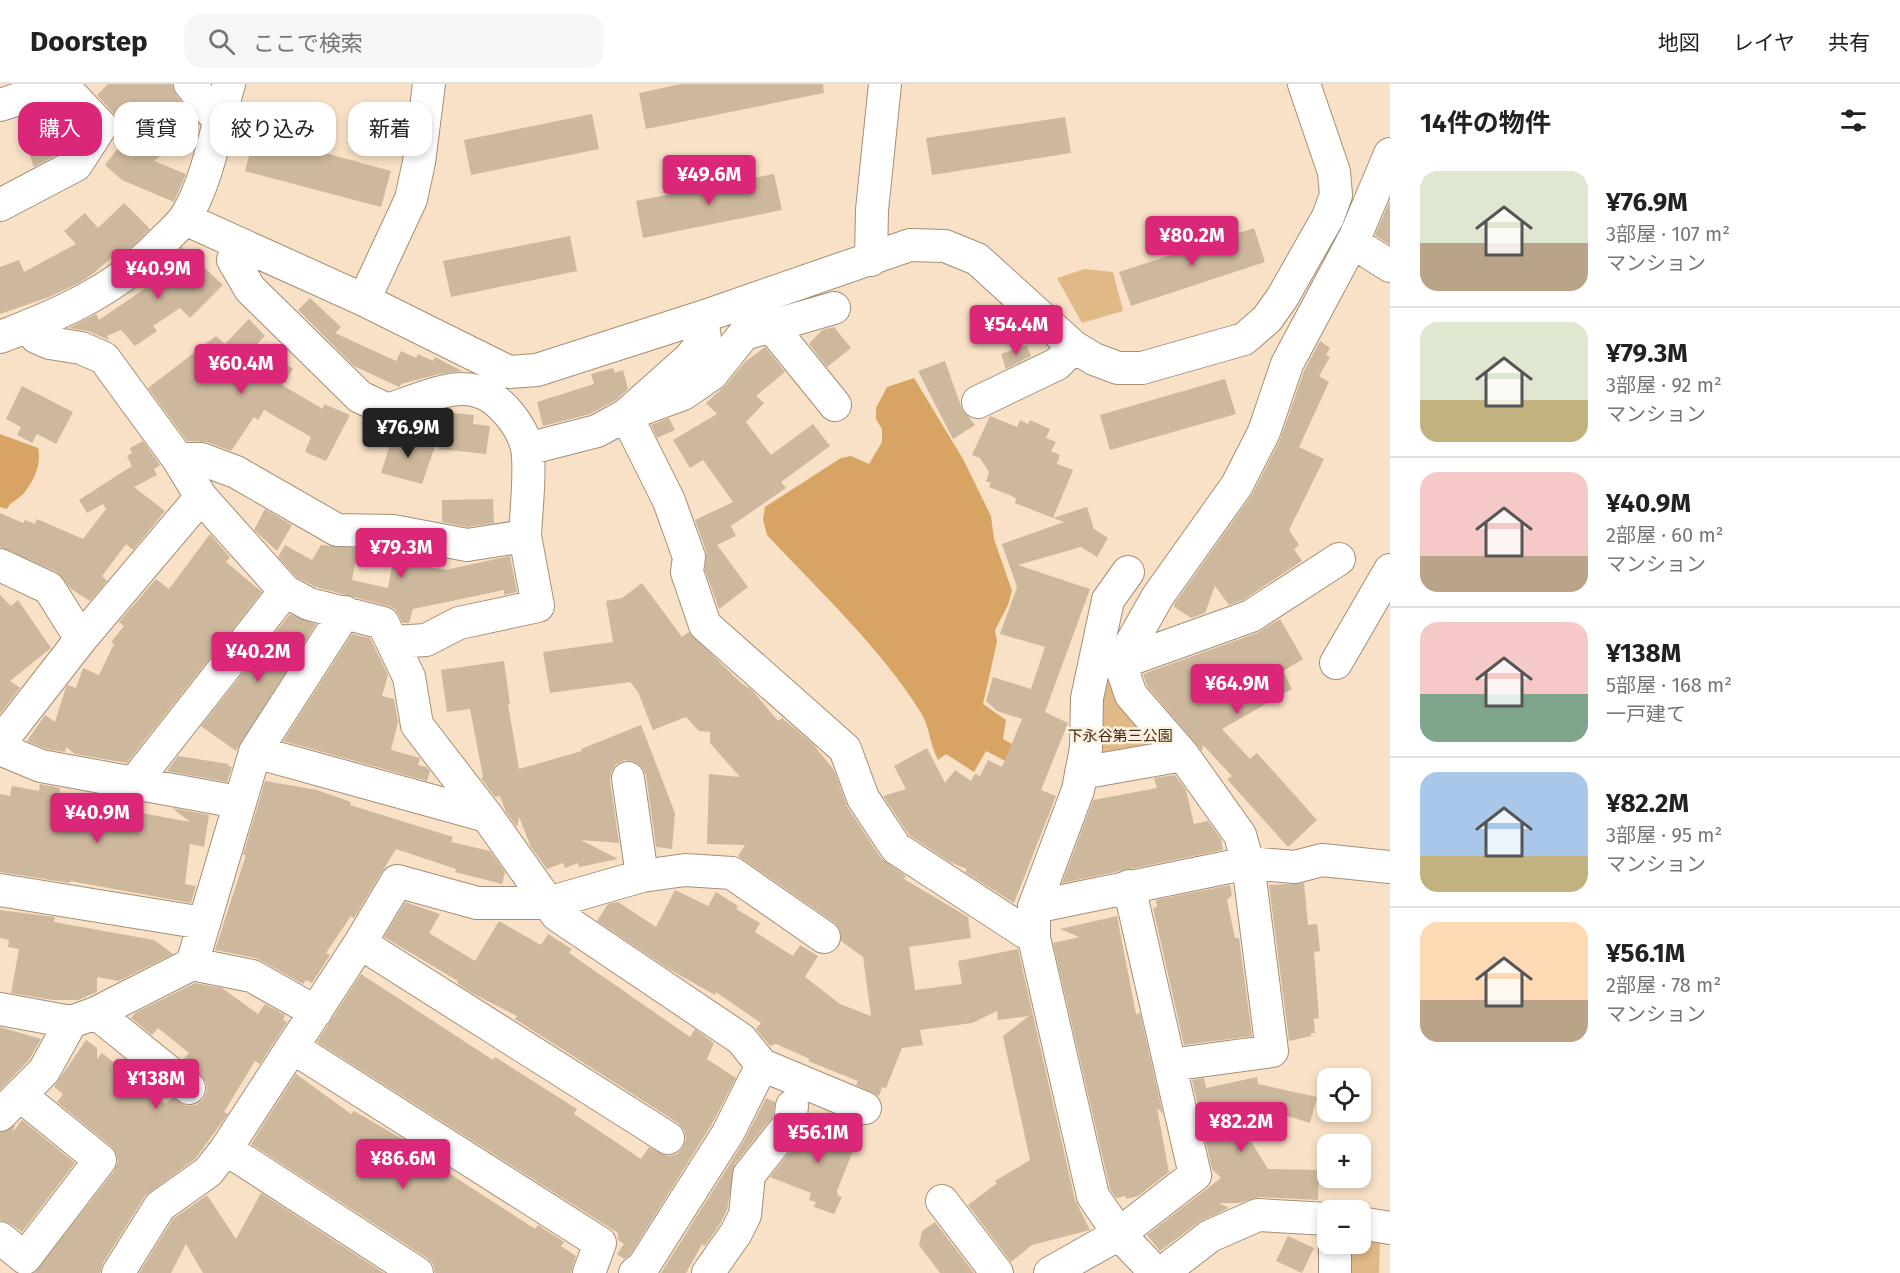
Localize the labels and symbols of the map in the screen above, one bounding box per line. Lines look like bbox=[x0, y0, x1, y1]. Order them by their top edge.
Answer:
pin: ¥49.6M bbox=[660, 155, 758, 206]
pin: ¥80.2M bbox=[1143, 216, 1241, 267]
pin: ¥40.9M bbox=[109, 249, 207, 300]
pin: ¥54.4M bbox=[967, 305, 1065, 356]
pin: ¥60.4M bbox=[192, 344, 290, 395]
pin: ¥76.9M bbox=[359, 408, 457, 459]
pin: ¥79.3M bbox=[352, 528, 450, 579]
pin: ¥40.2M bbox=[209, 632, 307, 683]
pin: ¥64.9M bbox=[1188, 664, 1286, 715]
park label: 下永谷第三公園 bbox=[1067, 727, 1173, 745]
pin: ¥40.9M bbox=[48, 793, 146, 844]
pin: ¥138M bbox=[114, 1059, 198, 1110]
pin: ¥82.2M bbox=[1192, 1102, 1290, 1153]
pin: ¥56.1M bbox=[769, 1113, 867, 1164]
pin: ¥86.6M bbox=[354, 1139, 452, 1190]

